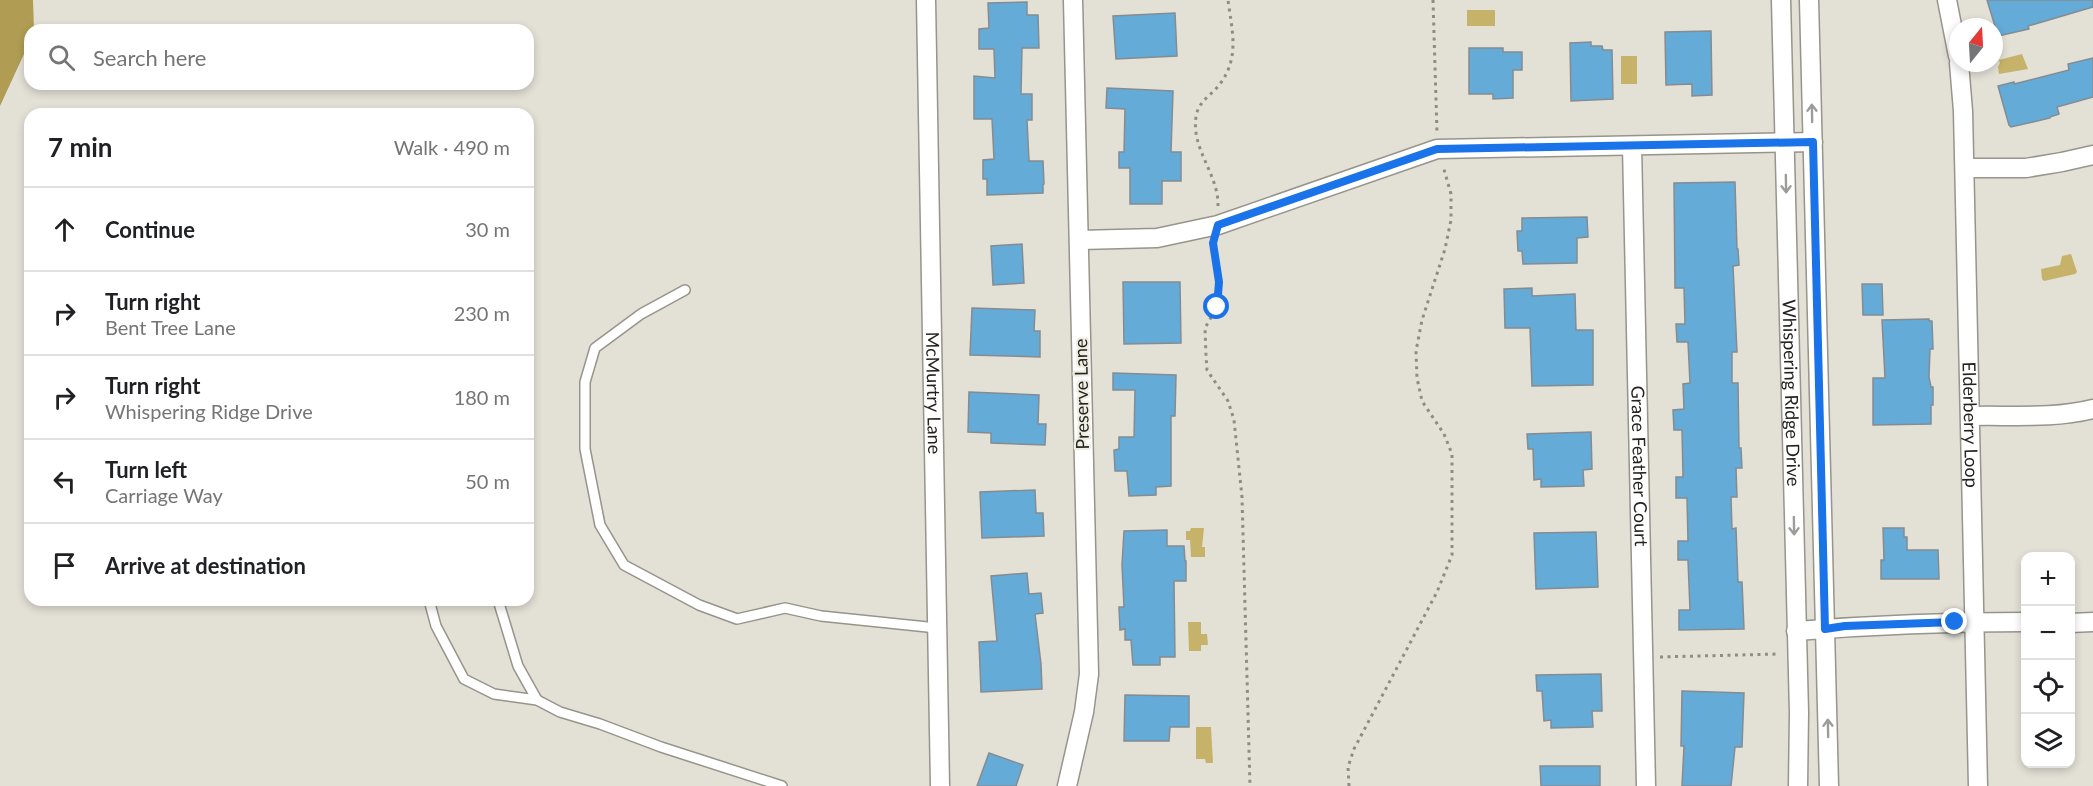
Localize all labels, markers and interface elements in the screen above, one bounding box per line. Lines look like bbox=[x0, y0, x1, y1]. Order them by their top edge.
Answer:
north arrow bbox=[1949, 18, 2003, 72]
search box bbox=[24, 24, 534, 90]
icon: search bbox=[45, 41, 78, 74]
text: Search here bbox=[93, 44, 206, 71]
one-way arrow bbox=[1806, 103, 1818, 123]
text: 7 min bbox=[48, 131, 112, 163]
text: Walk · 490 m bbox=[394, 135, 510, 159]
one-way arrow bbox=[1780, 174, 1792, 194]
icon: ahead bbox=[48, 213, 81, 246]
text: Continue bbox=[105, 216, 195, 243]
text: 30 m bbox=[465, 217, 510, 241]
text: Turn right bbox=[105, 288, 200, 315]
route start bbox=[1203, 293, 1229, 319]
icon: right bbox=[48, 297, 81, 330]
street label: Whispering Ridge Drive bbox=[1779, 299, 1805, 487]
text: 230 m bbox=[454, 301, 510, 325]
text: Bent Tree Lane bbox=[105, 315, 236, 339]
street label: McMurtry Lane bbox=[922, 332, 946, 454]
street label: Preserve Lane bbox=[1069, 338, 1093, 450]
street label: Elderberry Loop bbox=[1959, 361, 1983, 488]
text: Turn right bbox=[105, 372, 200, 399]
icon: right bbox=[48, 381, 81, 414]
text: 180 m bbox=[454, 385, 510, 409]
street label: Grace Feather Court bbox=[1627, 385, 1653, 547]
text: Whispering Ridge Drive bbox=[105, 399, 313, 423]
text: Turn left bbox=[105, 456, 187, 483]
icon: left bbox=[48, 465, 81, 498]
text: 50 m bbox=[465, 469, 510, 493]
text: Carriage Way bbox=[105, 483, 223, 507]
one-way arrow bbox=[1788, 516, 1800, 536]
icon: arrive bbox=[48, 549, 81, 582]
text: Arrive at destination bbox=[105, 552, 306, 579]
map controls bbox=[2021, 552, 2075, 768]
button: + bbox=[2021, 552, 2075, 606]
button: − bbox=[2021, 606, 2075, 660]
route end bbox=[1941, 608, 1967, 634]
button: locate bbox=[2021, 660, 2075, 714]
button: layers bbox=[2021, 714, 2075, 768]
one-way arrow bbox=[1822, 718, 1834, 738]

